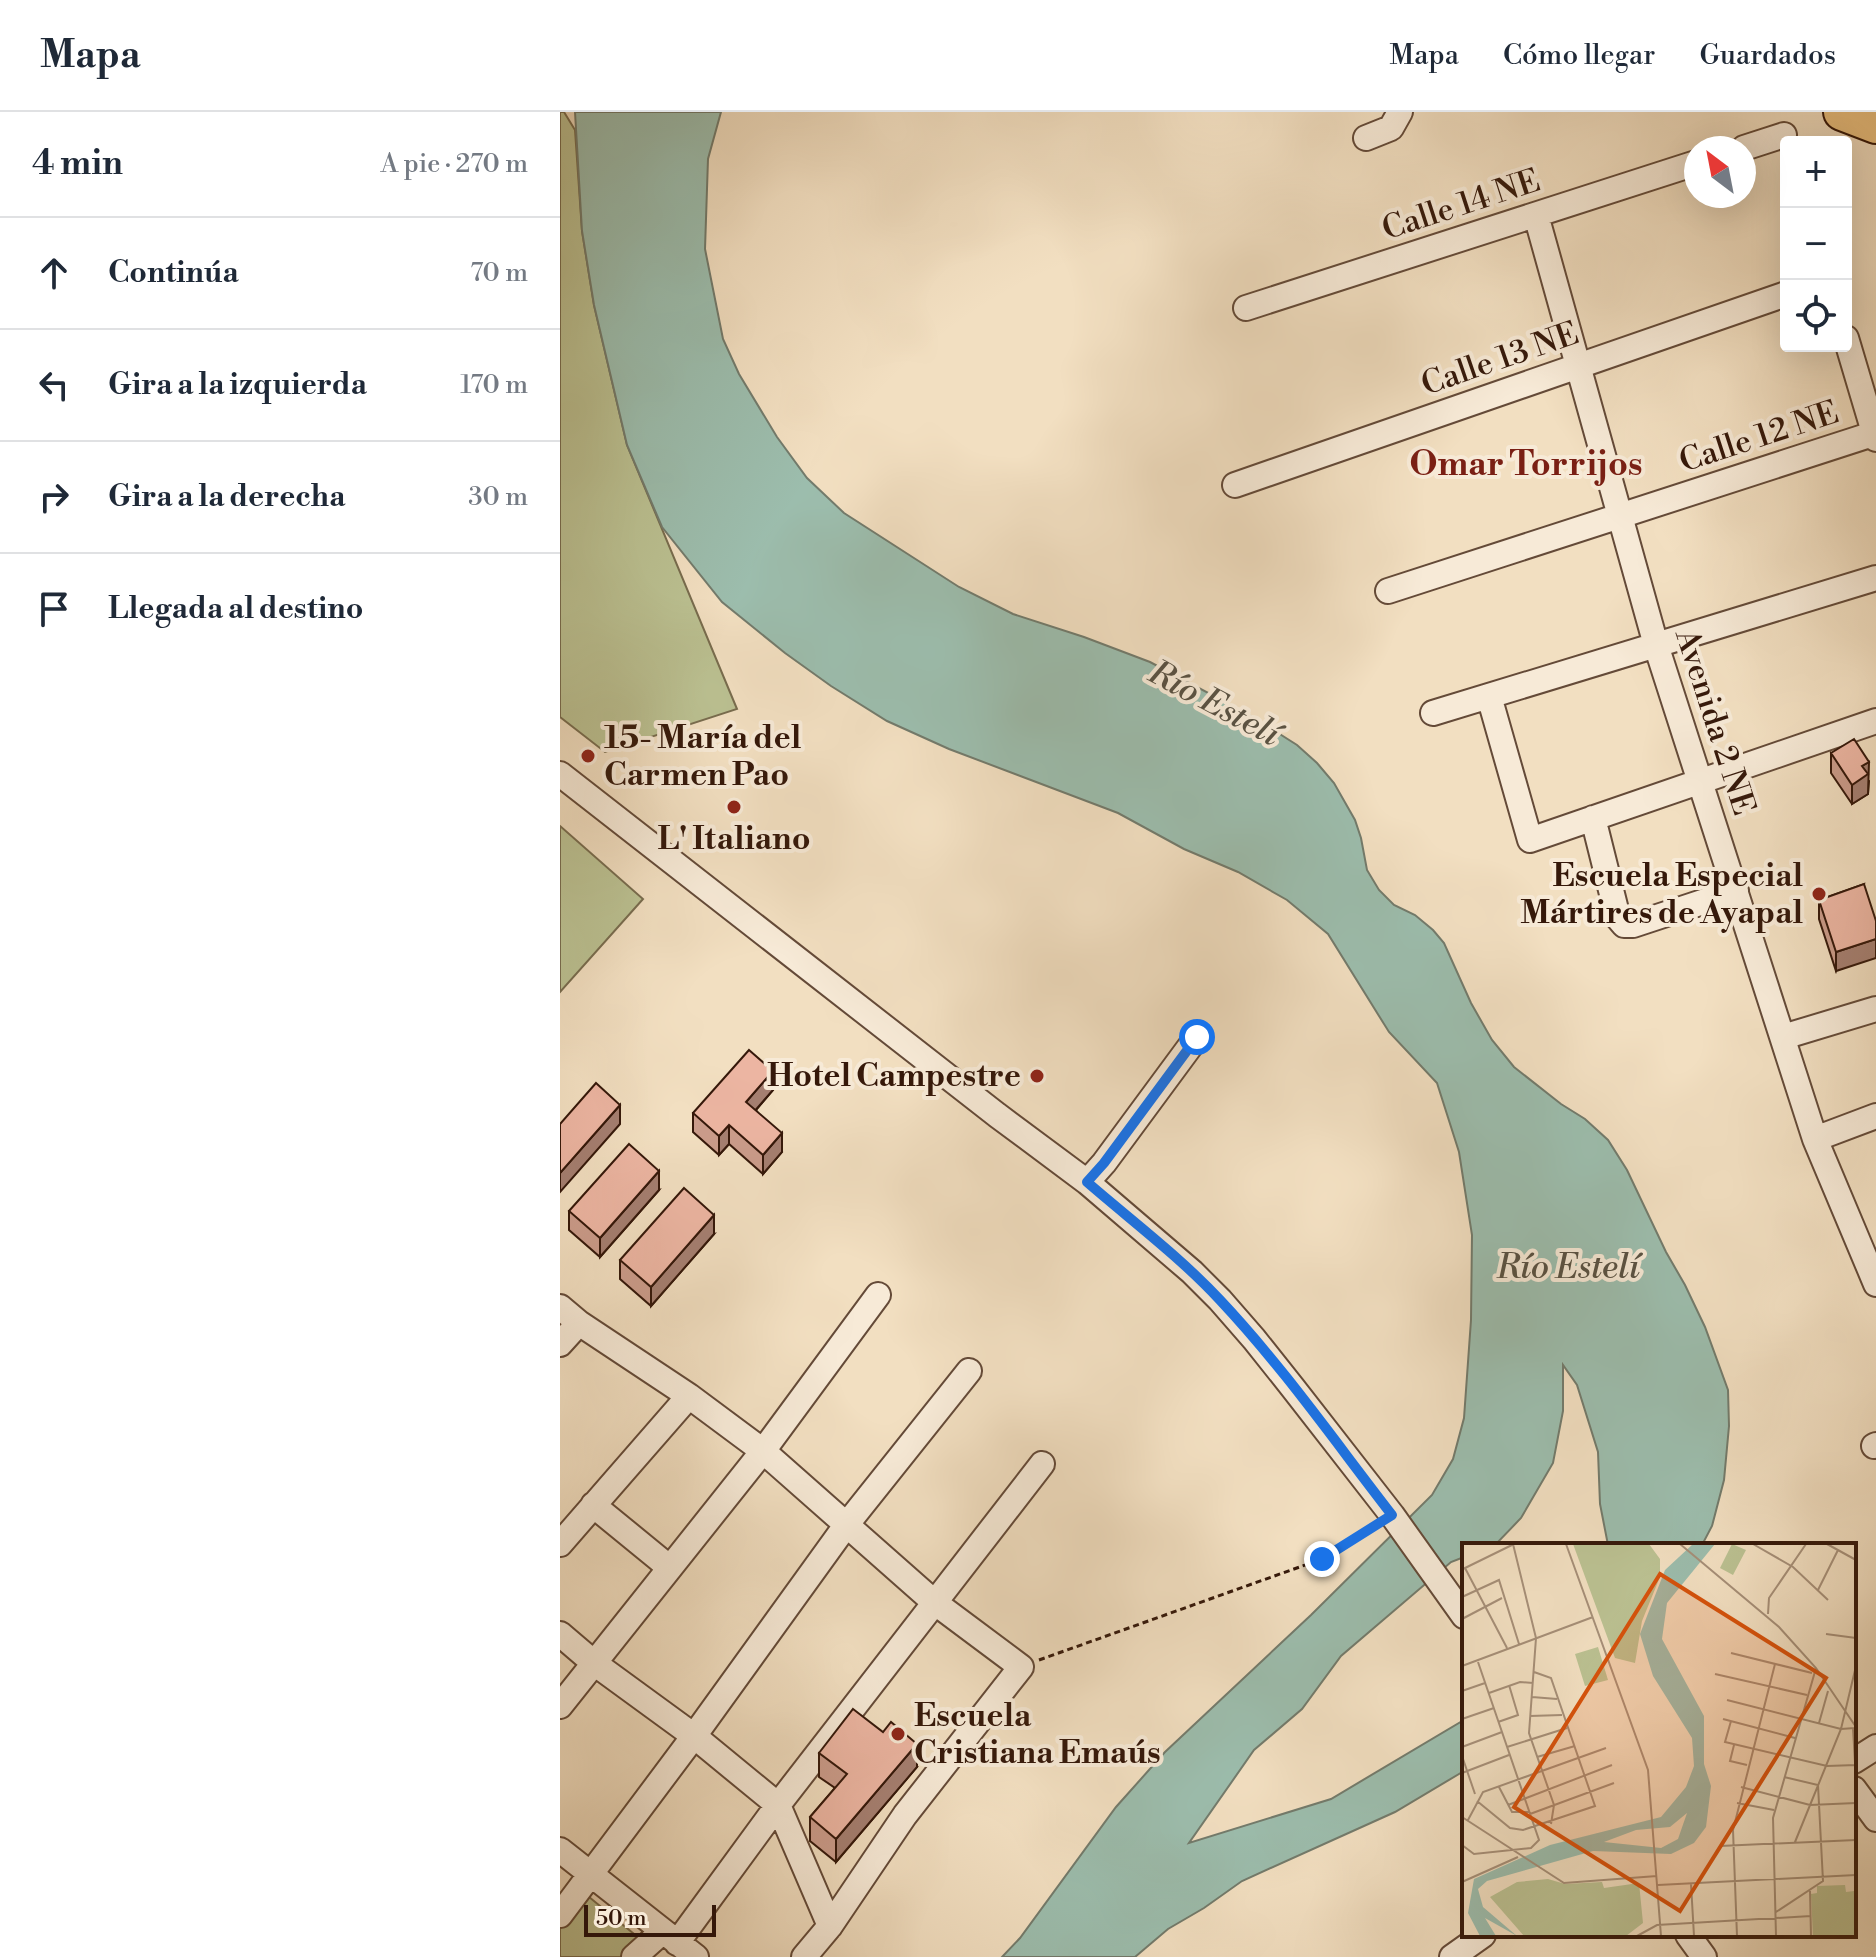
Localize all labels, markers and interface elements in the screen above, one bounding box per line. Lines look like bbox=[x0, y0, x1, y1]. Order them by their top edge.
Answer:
text: Mapa bbox=[40, 32, 140, 79]
text: Mapa bbox=[1390, 38, 1459, 73]
text: Cómo llegar bbox=[1503, 38, 1655, 73]
text: Guardados bbox=[1699, 38, 1836, 73]
north arrow bbox=[1684, 136, 1756, 208]
map controls bbox=[1780, 136, 1852, 352]
button: + bbox=[1780, 136, 1852, 208]
text: 4 min bbox=[32, 143, 123, 185]
text: A pie · 270 m bbox=[380, 148, 528, 180]
street label: Calle 14 NE bbox=[1377, 161, 1545, 249]
button: − bbox=[1780, 208, 1852, 280]
icon: ahead bbox=[32, 251, 76, 295]
text: Continúa bbox=[108, 254, 239, 292]
text: 70 m bbox=[470, 257, 528, 289]
button: locate bbox=[1780, 280, 1852, 352]
street label: Calle 13 NE bbox=[1416, 313, 1584, 405]
icon: left bbox=[32, 363, 76, 407]
text: Gira a la izquierda bbox=[108, 366, 367, 404]
text: 170 m bbox=[460, 369, 528, 401]
street label: Calle 12 NE bbox=[1674, 392, 1844, 482]
district label: Omar Torrijos bbox=[1409, 444, 1643, 486]
icon: right bbox=[32, 475, 76, 519]
text: Gira a la derecha bbox=[108, 478, 345, 516]
text: 30 m bbox=[468, 481, 528, 513]
icon: arrive bbox=[32, 587, 76, 631]
text: Llegada al destino bbox=[108, 590, 363, 628]
street label: Avenida 2 NE bbox=[1666, 623, 1764, 820]
water label: Río Estelí bbox=[1140, 651, 1291, 758]
place label: 15- María del Carmen Pao bbox=[604, 718, 802, 795]
marker: 15- María del Carmen Pao bbox=[579, 747, 597, 765]
marker: L' Italiano bbox=[725, 798, 743, 816]
place label: L' Italiano bbox=[657, 819, 811, 859]
place label: Escuela Especial Mártires de Ayapal bbox=[1520, 856, 1803, 933]
marker: Escuela Especial Mártires de Ayapal bbox=[1810, 885, 1828, 903]
route start bbox=[1179, 1019, 1215, 1055]
place label: Hotel Campestre bbox=[767, 1056, 1021, 1096]
marker: Hotel Campestre bbox=[1028, 1067, 1046, 1085]
water label: Río Estelí bbox=[1495, 1247, 1644, 1289]
route end bbox=[1304, 1541, 1340, 1577]
inset map bbox=[1462, 1543, 1856, 1937]
place label: Escuela Cristiana Emaús bbox=[914, 1696, 1161, 1773]
marker: Escuela Cristiana Emaús bbox=[889, 1725, 907, 1743]
scale bar bbox=[584, 1901, 716, 1937]
text: 50 m bbox=[596, 1905, 647, 1932]

